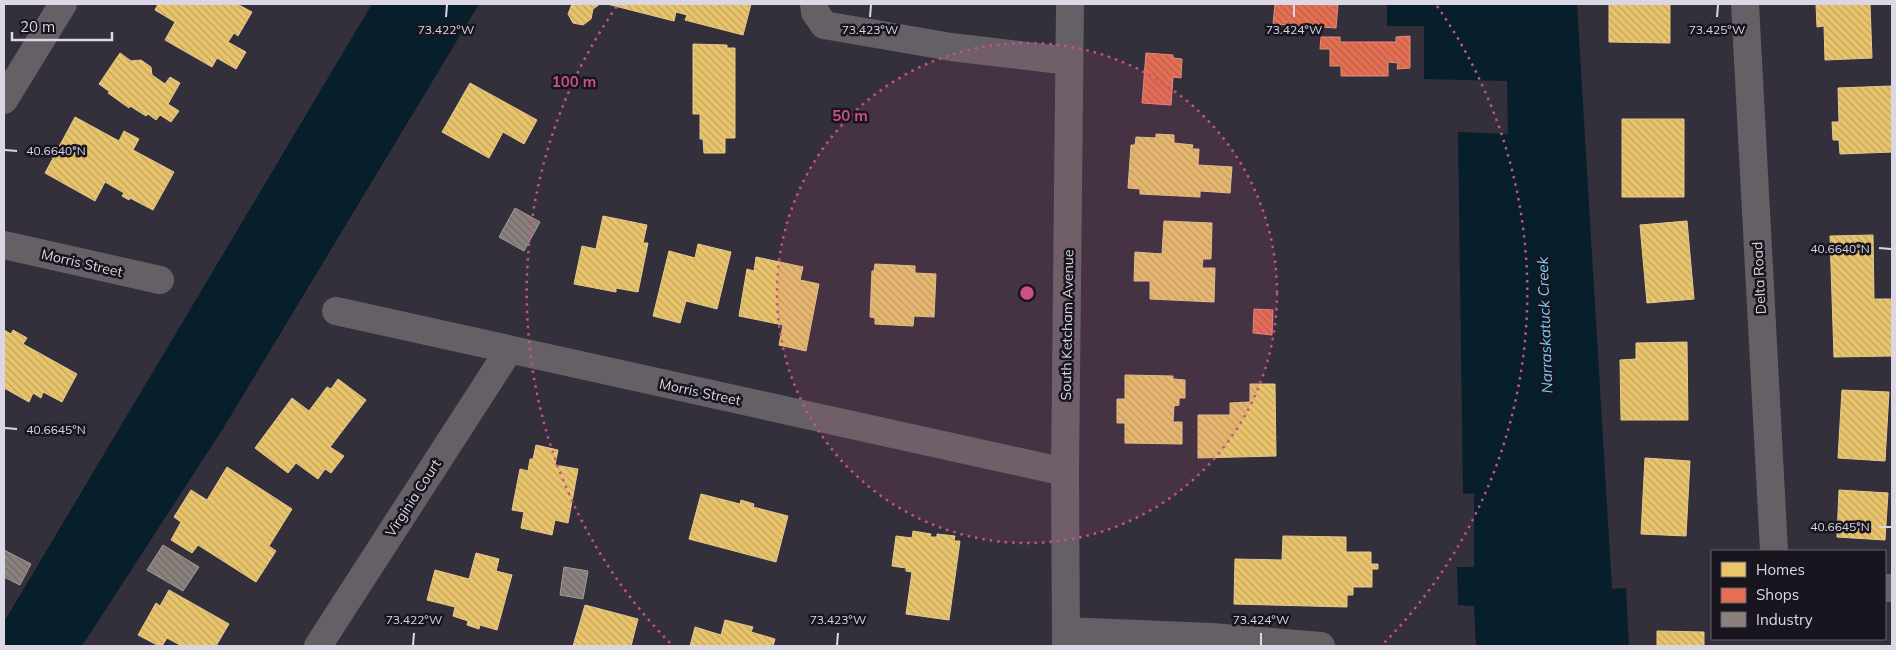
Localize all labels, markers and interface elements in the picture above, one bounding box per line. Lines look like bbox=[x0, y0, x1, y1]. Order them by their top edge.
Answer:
scale bar bbox=[12, 10, 112, 42]
text: 20 m bbox=[20, 17, 55, 36]
text: 73.422°W bbox=[418, 22, 474, 37]
text: 73.423°W bbox=[842, 22, 898, 37]
text: 73.424°W bbox=[1266, 22, 1322, 37]
text: 73.425°W bbox=[1689, 22, 1745, 37]
text: 100 m bbox=[552, 72, 596, 91]
text: 50 m bbox=[832, 106, 868, 125]
text: 40.6640°N bbox=[26, 143, 86, 158]
street label: Delta Road bbox=[1748, 241, 1770, 315]
text: 40.6640°N bbox=[1810, 241, 1870, 256]
street label: Morris Street bbox=[40, 245, 124, 281]
street label: South Ketcham Avenue bbox=[1057, 249, 1077, 401]
water label: Narraskatuck Creek bbox=[1533, 255, 1556, 394]
centre of rings bbox=[1018, 284, 1036, 302]
street label: Morris Street bbox=[658, 375, 742, 409]
text: 40.6645°N bbox=[26, 422, 86, 437]
street label: Virginia Court bbox=[381, 456, 445, 540]
text: 40.6645°N bbox=[1810, 519, 1870, 534]
legend bbox=[1711, 550, 1886, 640]
text: Homes bbox=[1756, 560, 1805, 579]
text: Shops bbox=[1756, 585, 1799, 604]
text: Industry bbox=[1756, 610, 1813, 629]
text: 73.422°W bbox=[386, 612, 442, 627]
text: 73.423°W bbox=[810, 612, 866, 627]
text: 73.424°W bbox=[1233, 612, 1289, 627]

